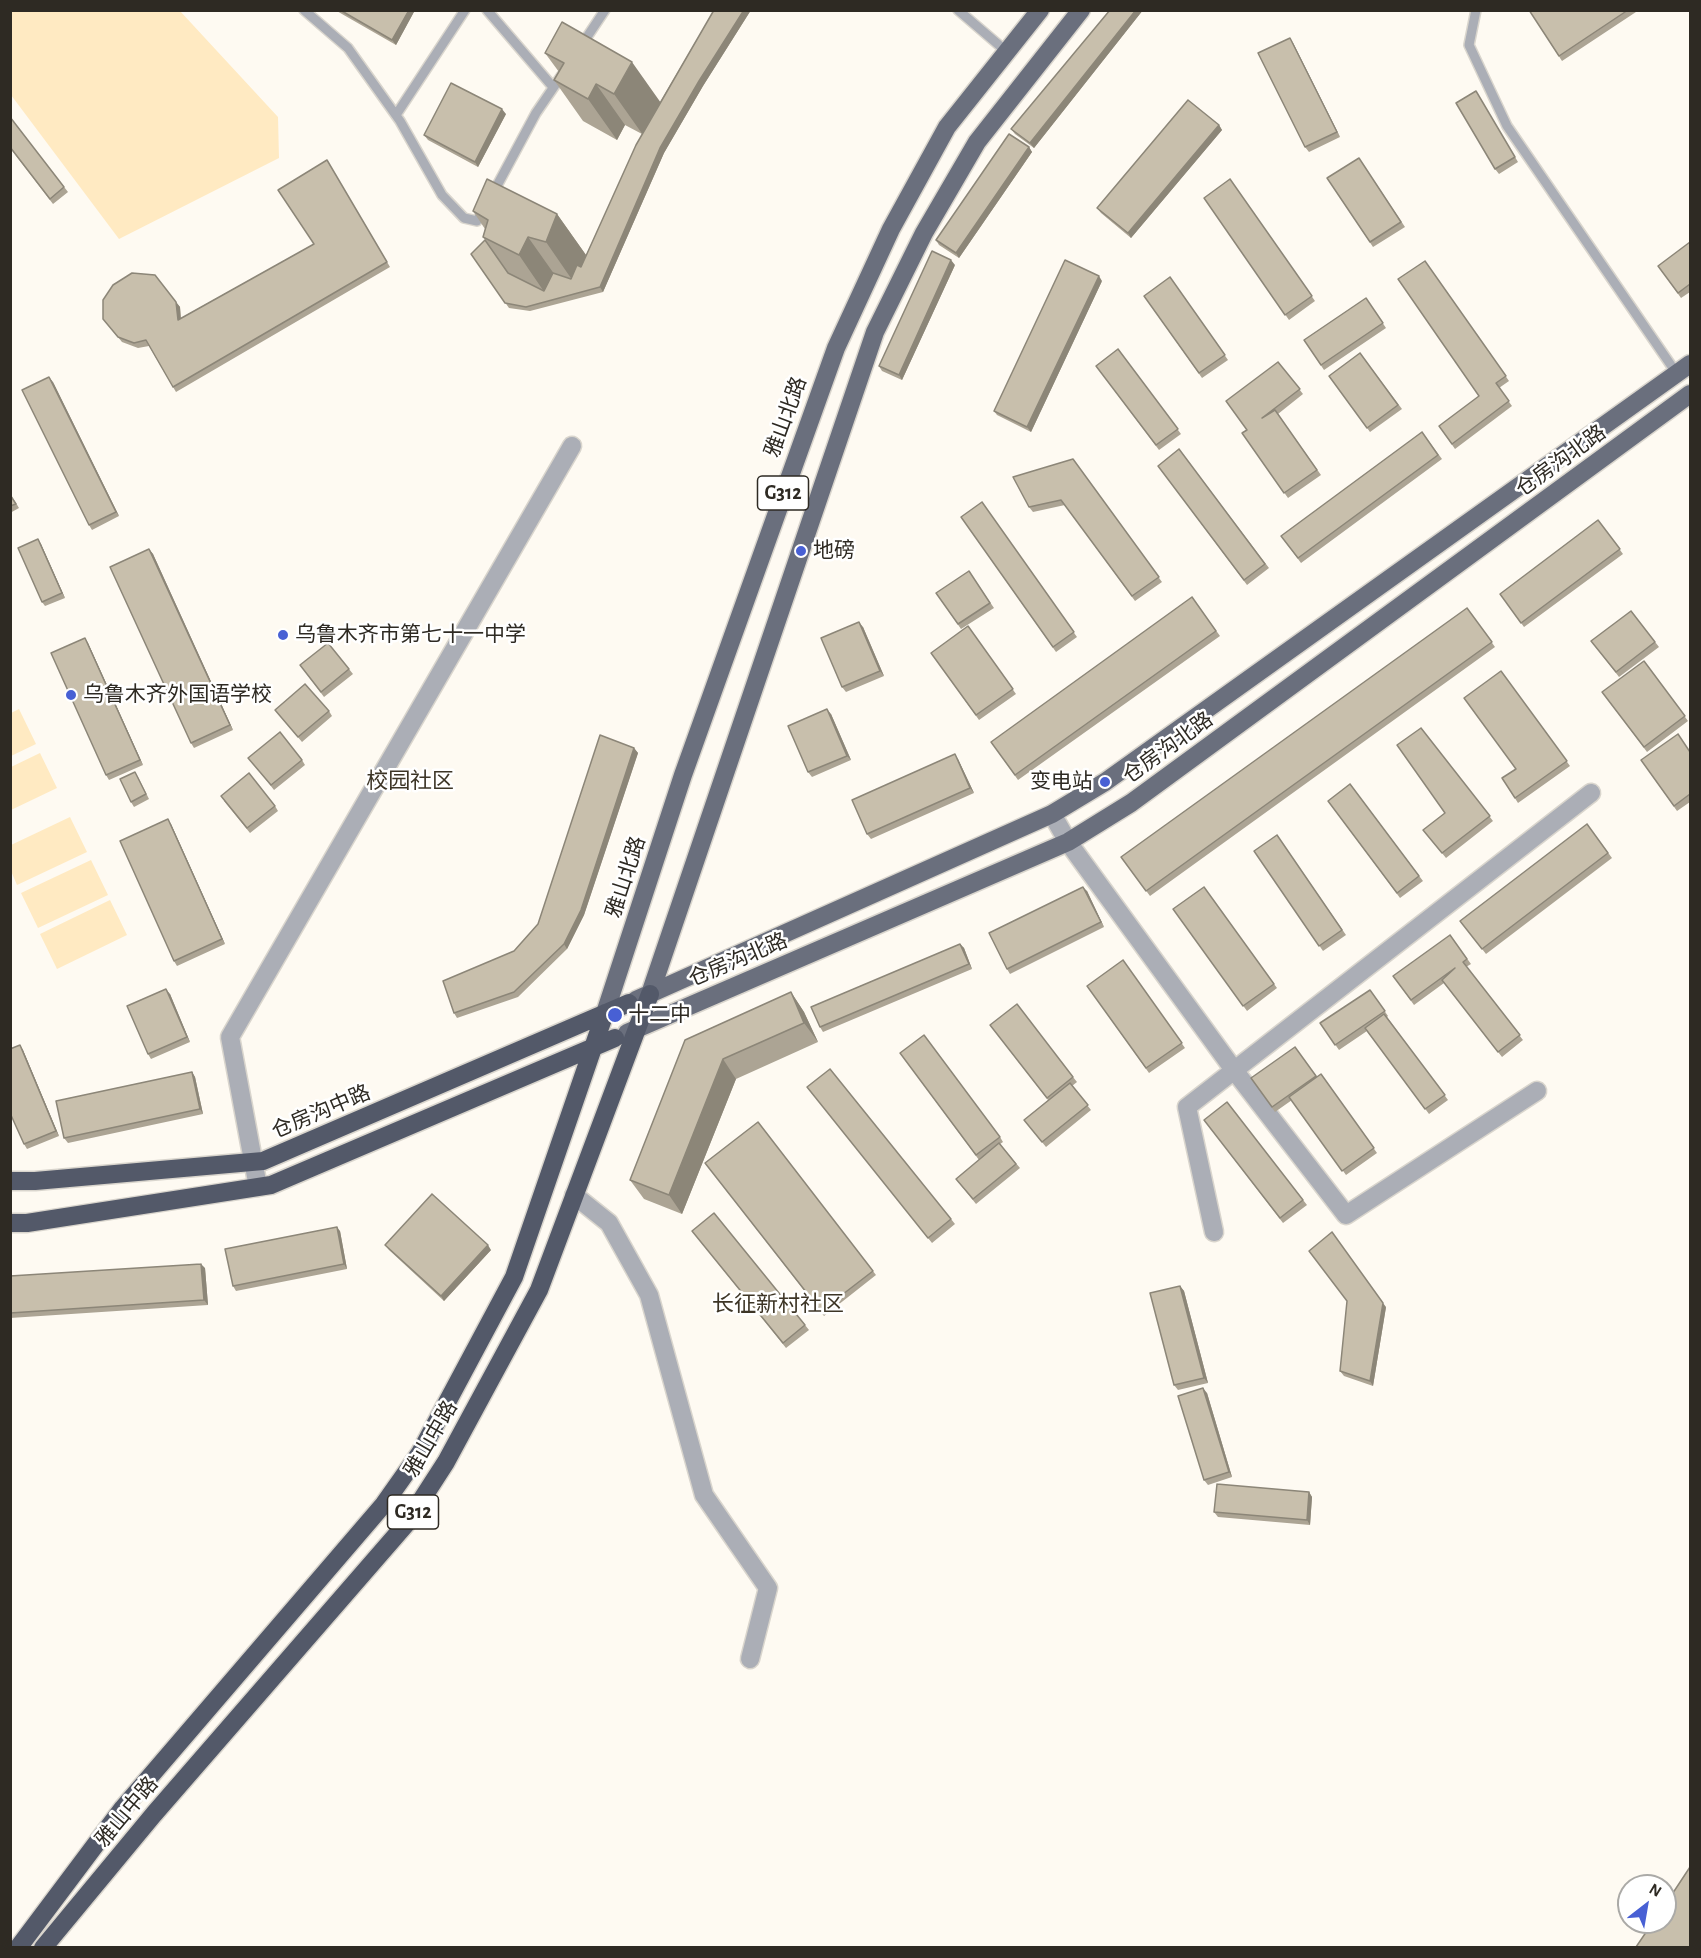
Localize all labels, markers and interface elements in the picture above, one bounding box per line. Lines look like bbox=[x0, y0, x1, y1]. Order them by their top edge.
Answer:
street label: 雅山北路 bbox=[760, 373, 812, 461]
street label: 仓房沟北路 bbox=[1511, 420, 1611, 502]
road number: G312 bbox=[758, 476, 808, 510]
place label: 地磅 bbox=[813, 538, 855, 564]
marker: 地磅 bbox=[794, 544, 808, 558]
place label: 乌鲁木齐市第七十一中学 bbox=[295, 622, 526, 648]
marker: 乌鲁木齐市第七十一中学 bbox=[276, 628, 290, 642]
place label: 乌鲁木齐外国语学校 bbox=[83, 682, 272, 708]
marker: 乌鲁木齐外国语学校 bbox=[64, 688, 78, 702]
street label: 仓房沟北路 bbox=[1118, 707, 1218, 789]
district label: 校园社区 bbox=[366, 768, 454, 794]
place label: 变电站 bbox=[1030, 769, 1093, 795]
marker: 变电站 bbox=[1098, 775, 1112, 789]
street label: 雅山北路 bbox=[601, 833, 651, 921]
street label: 仓房沟北路 bbox=[685, 928, 791, 992]
place label: 十二中 bbox=[628, 1002, 691, 1028]
marker: 十二中 bbox=[606, 1006, 624, 1024]
street label: 仓房沟中路 bbox=[268, 1080, 374, 1144]
district label: 长征新村社区 bbox=[712, 1291, 844, 1317]
street label: 雅山中路 bbox=[399, 1396, 463, 1482]
road number: G312 bbox=[388, 1495, 438, 1529]
street label: 雅山中路 bbox=[90, 1772, 164, 1852]
north arrow bbox=[1617, 1874, 1677, 1934]
text: N bbox=[1646, 1881, 1664, 1900]

